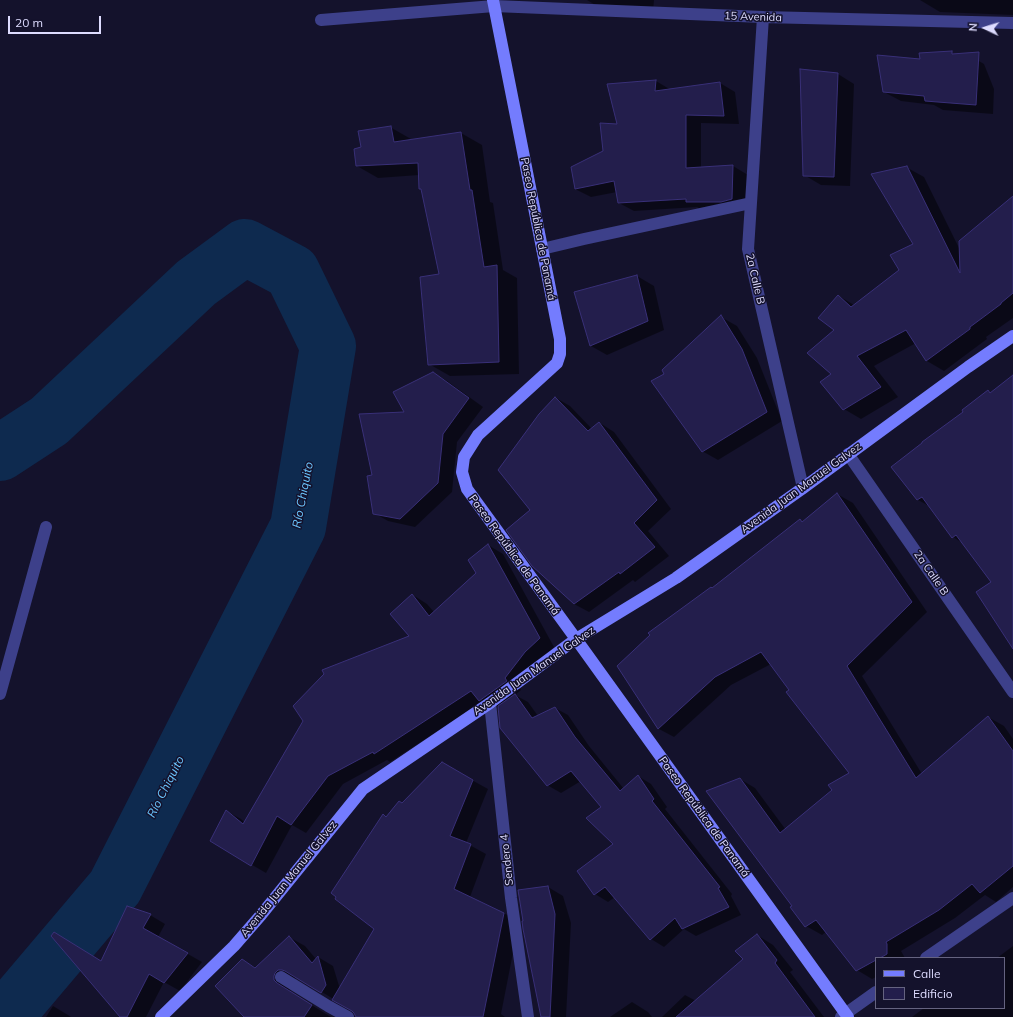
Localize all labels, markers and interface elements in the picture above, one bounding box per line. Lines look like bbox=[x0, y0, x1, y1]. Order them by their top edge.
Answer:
scale bar bbox=[10, 8, 103, 34]
north arrow bbox=[965, 8, 1005, 48]
street label: 15 Avenida bbox=[724, 9, 782, 25]
text: 20 m bbox=[15, 15, 43, 30]
text: N bbox=[966, 23, 980, 32]
street label: Paseo República de Panamá bbox=[518, 156, 558, 302]
street label: 2a Calle B bbox=[743, 252, 767, 306]
street label: Avenida Juan Manuel Galvez bbox=[738, 440, 864, 536]
water label: Río Chiquito bbox=[290, 461, 316, 529]
street label: Paseo República de Panamá bbox=[466, 492, 562, 618]
street label: 2a Calle B bbox=[911, 548, 951, 598]
street label: Avenida Juan Manuel Galvez bbox=[471, 624, 597, 718]
water label: Río Chiquito bbox=[144, 754, 188, 820]
street label: Paseo República de Panamá bbox=[656, 754, 752, 880]
street label: Avenida Juan Manuel Galvez bbox=[238, 818, 340, 940]
street label: Sendero 4 bbox=[498, 834, 516, 886]
legend bbox=[875, 957, 1005, 1009]
text: Calle bbox=[913, 966, 940, 981]
text: Edificio bbox=[913, 986, 953, 1001]

